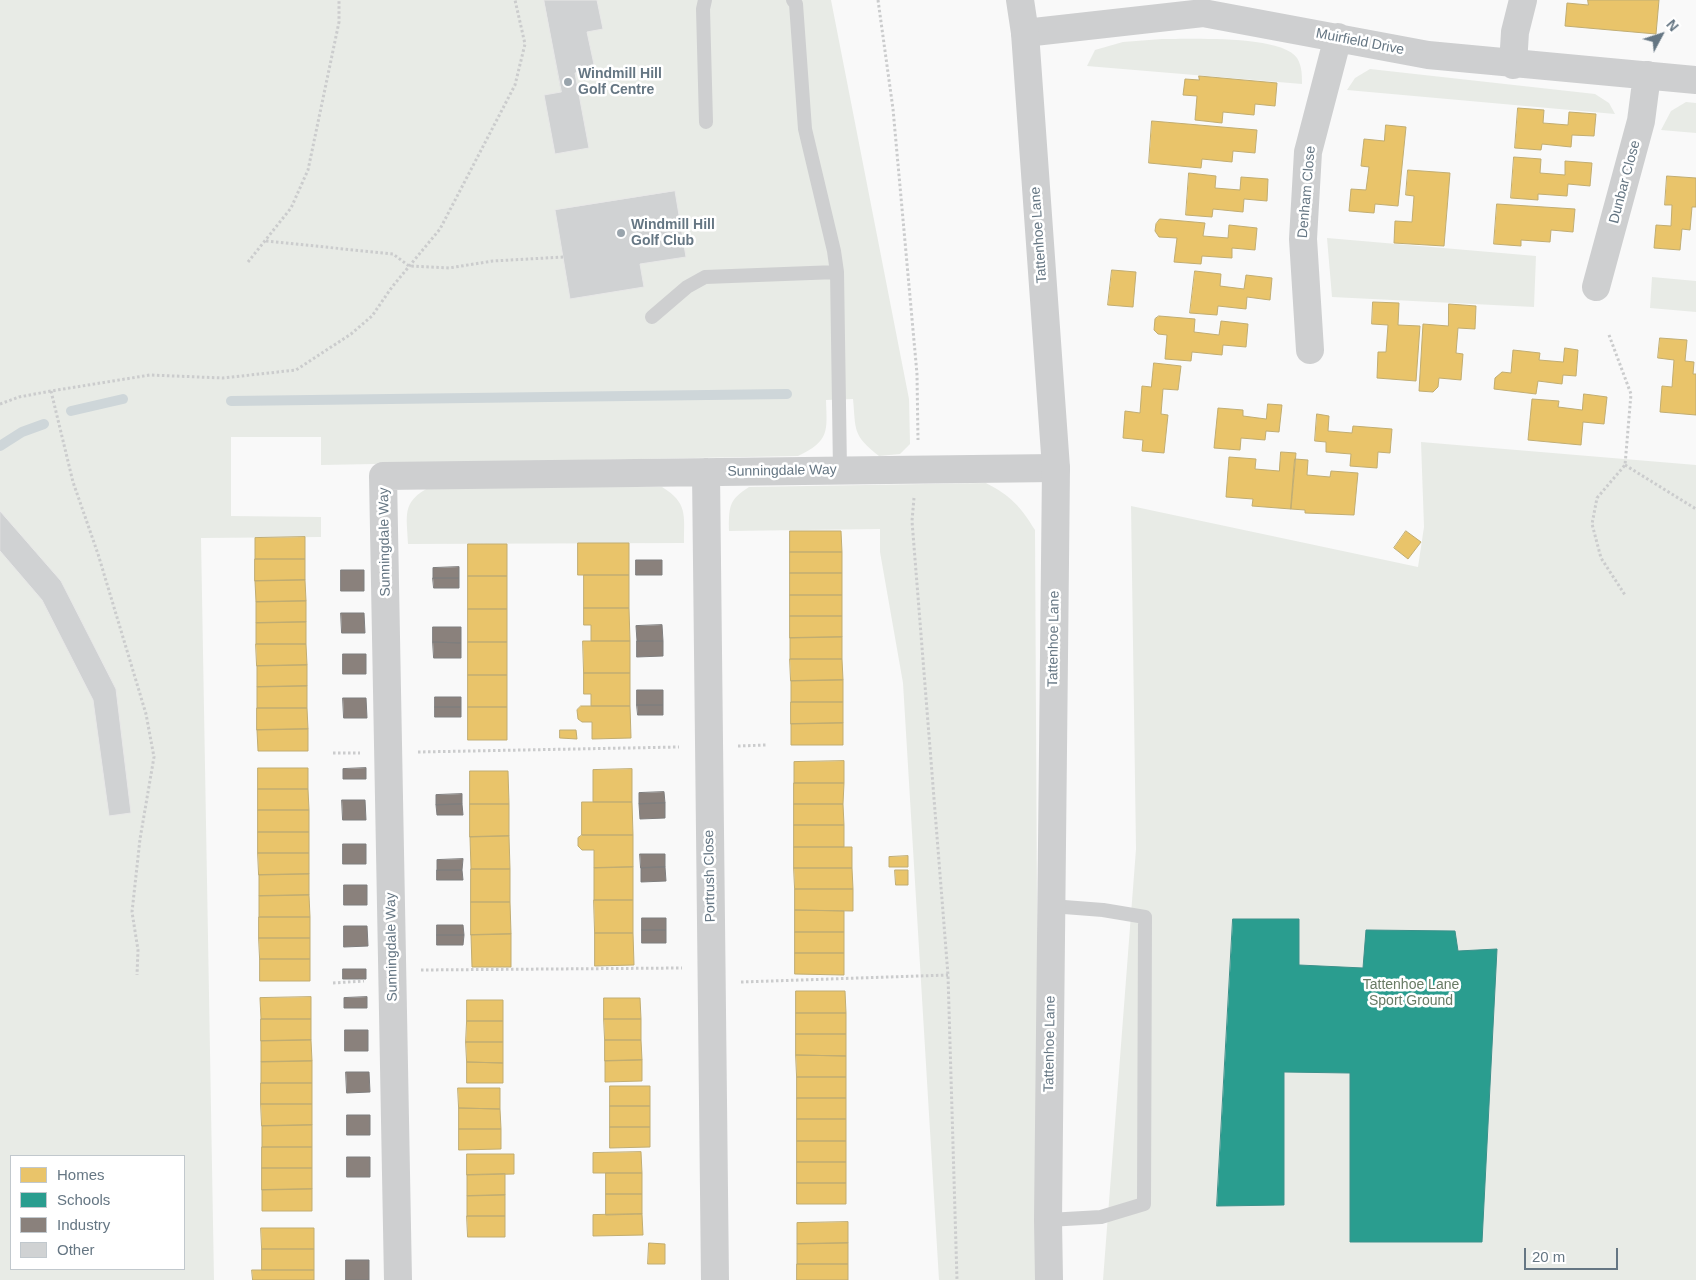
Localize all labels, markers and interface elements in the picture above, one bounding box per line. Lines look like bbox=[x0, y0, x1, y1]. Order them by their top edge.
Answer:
north arrow bbox=[1636, 10, 1686, 60]
text: N bbox=[1663, 16, 1682, 34]
street label: Muirfield Drive bbox=[1314, 25, 1406, 59]
place label: Windmill Hill Golf Centre bbox=[578, 66, 662, 98]
marker: Windmill Hill Golf Centre bbox=[562, 76, 574, 88]
street label: Dunbar Close bbox=[1606, 138, 1644, 226]
street label: Denham Close bbox=[1295, 145, 1319, 239]
street label: Tattenhoe Lane bbox=[1027, 186, 1051, 284]
place label: Windmill Hill Golf Club bbox=[631, 217, 715, 250]
marker: Windmill Hill Golf Club bbox=[615, 227, 627, 239]
street label: Sunningdale Way bbox=[727, 462, 837, 480]
street label: Sunningdale Way bbox=[376, 487, 394, 597]
street label: Tattenhoe Lane bbox=[1045, 591, 1063, 687]
street label: Portrush Close bbox=[701, 830, 719, 922]
street label: Sunningdale Way bbox=[383, 892, 401, 1002]
park label: Tattenhoe Lane Sport Ground bbox=[1363, 977, 1459, 1010]
street label: Tattenhoe Lane bbox=[1041, 996, 1059, 1092]
legend bbox=[10, 1155, 185, 1270]
text: Homes bbox=[57, 1166, 105, 1183]
text: Schools bbox=[57, 1191, 110, 1208]
text: Industry bbox=[57, 1216, 110, 1233]
scale bar bbox=[1526, 1238, 1620, 1270]
text: Other bbox=[57, 1241, 95, 1258]
text: 20 m bbox=[1532, 1248, 1565, 1265]

